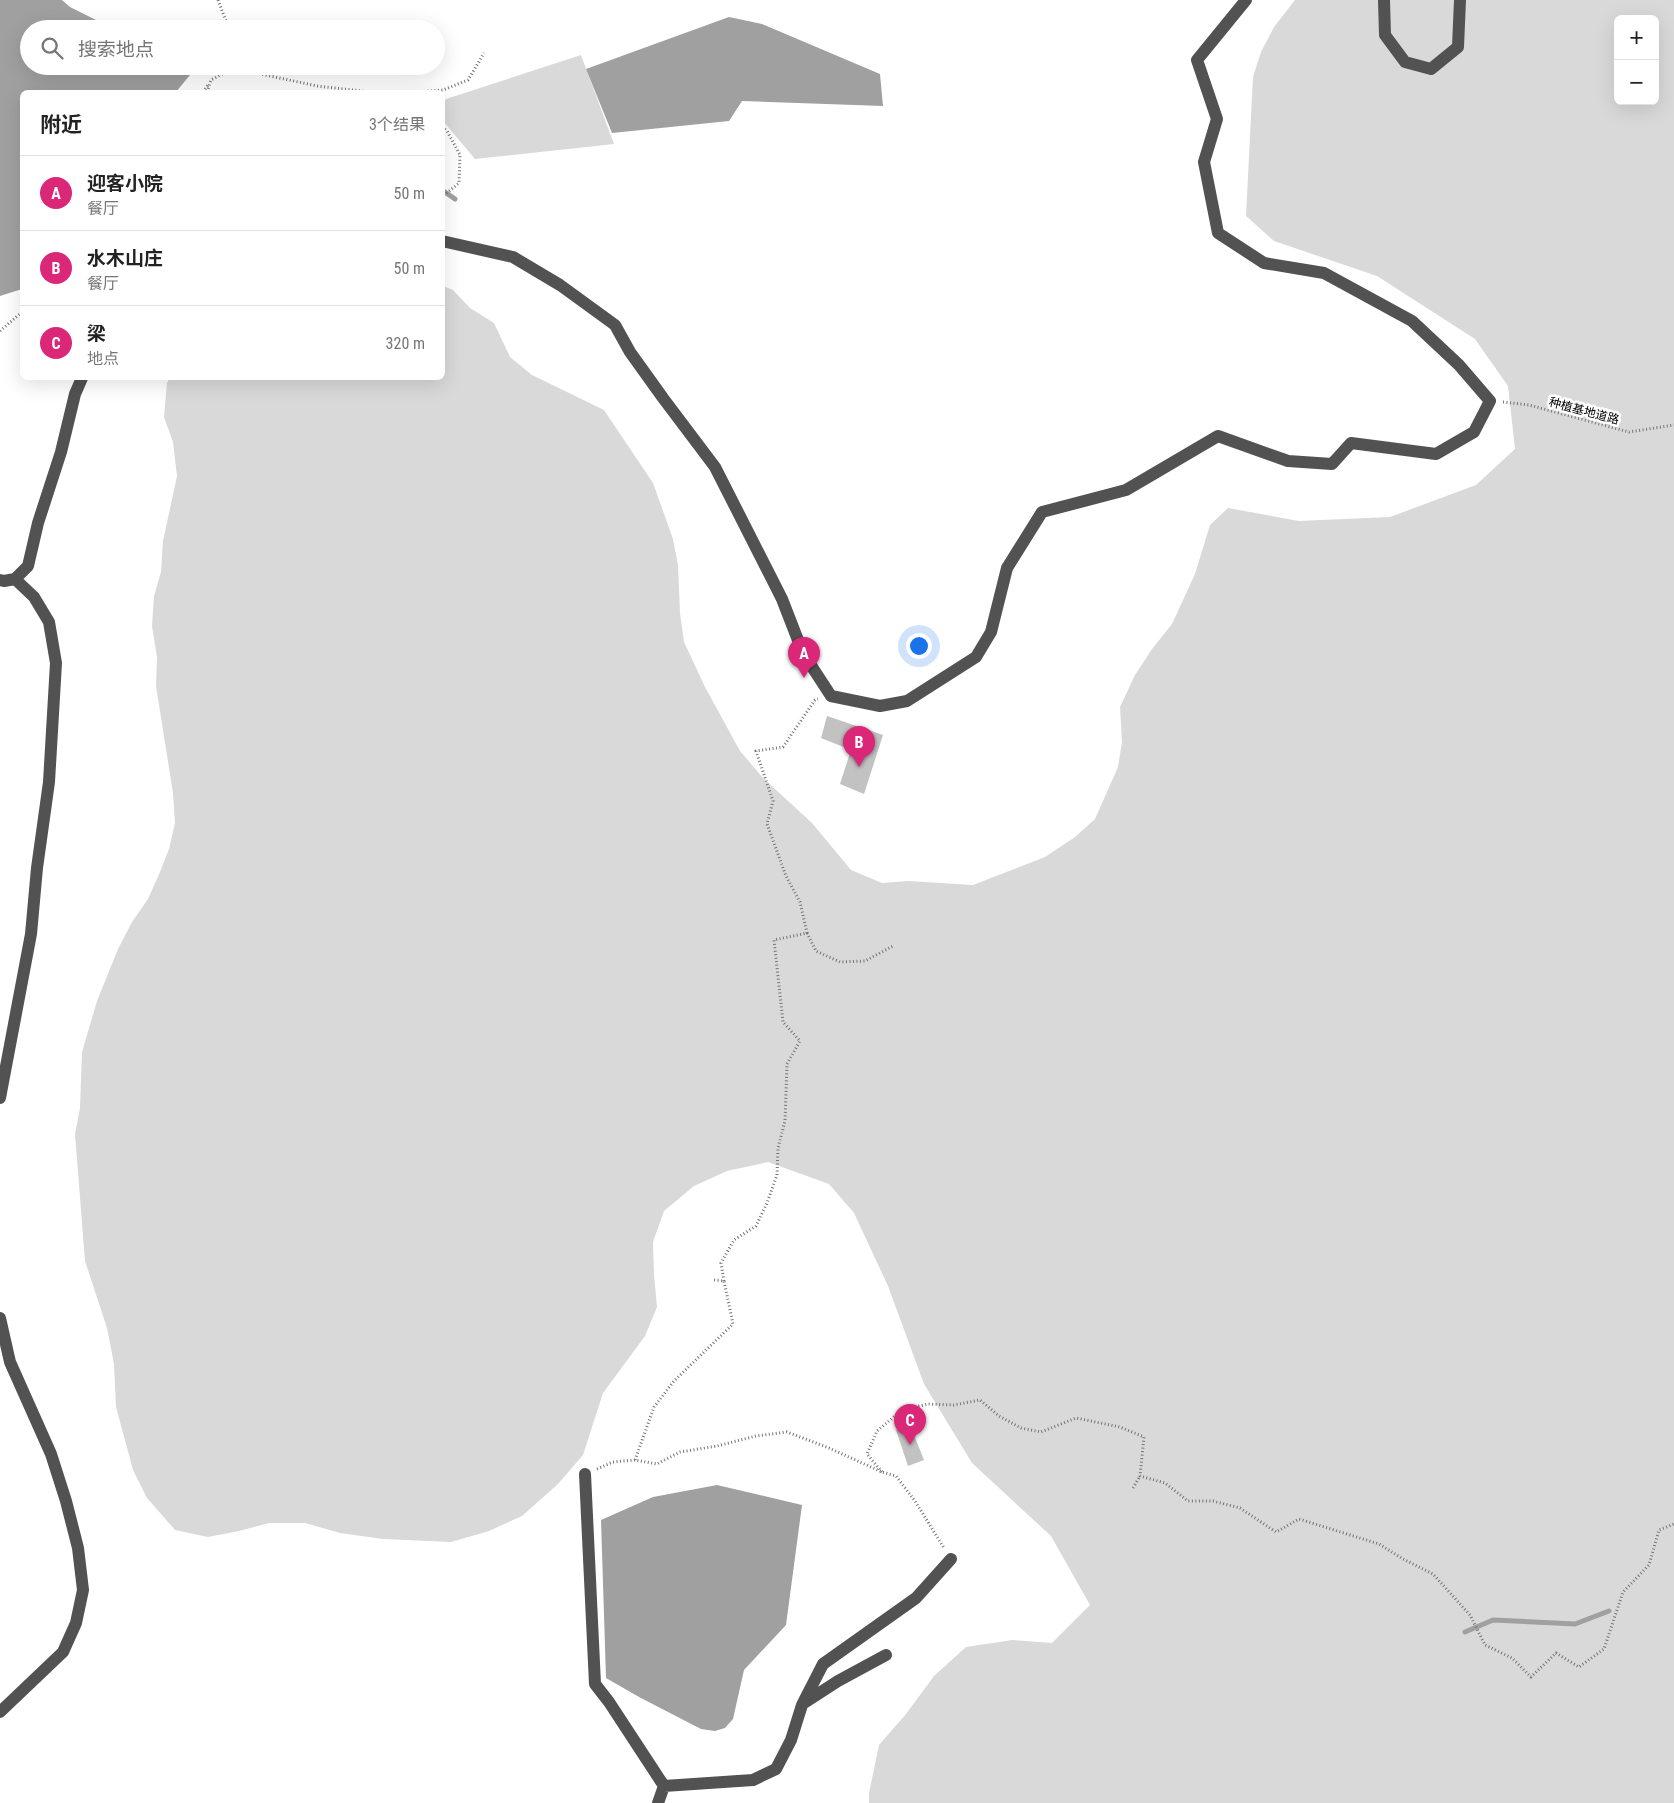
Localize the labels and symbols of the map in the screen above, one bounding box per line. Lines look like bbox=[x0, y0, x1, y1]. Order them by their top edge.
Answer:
street label: 种植基地道路 bbox=[1547, 395, 1621, 427]
your location bbox=[906, 633, 932, 659]
pin: A bbox=[788, 637, 820, 678]
pin: B bbox=[843, 726, 875, 767]
pin: C bbox=[894, 1404, 926, 1445]

